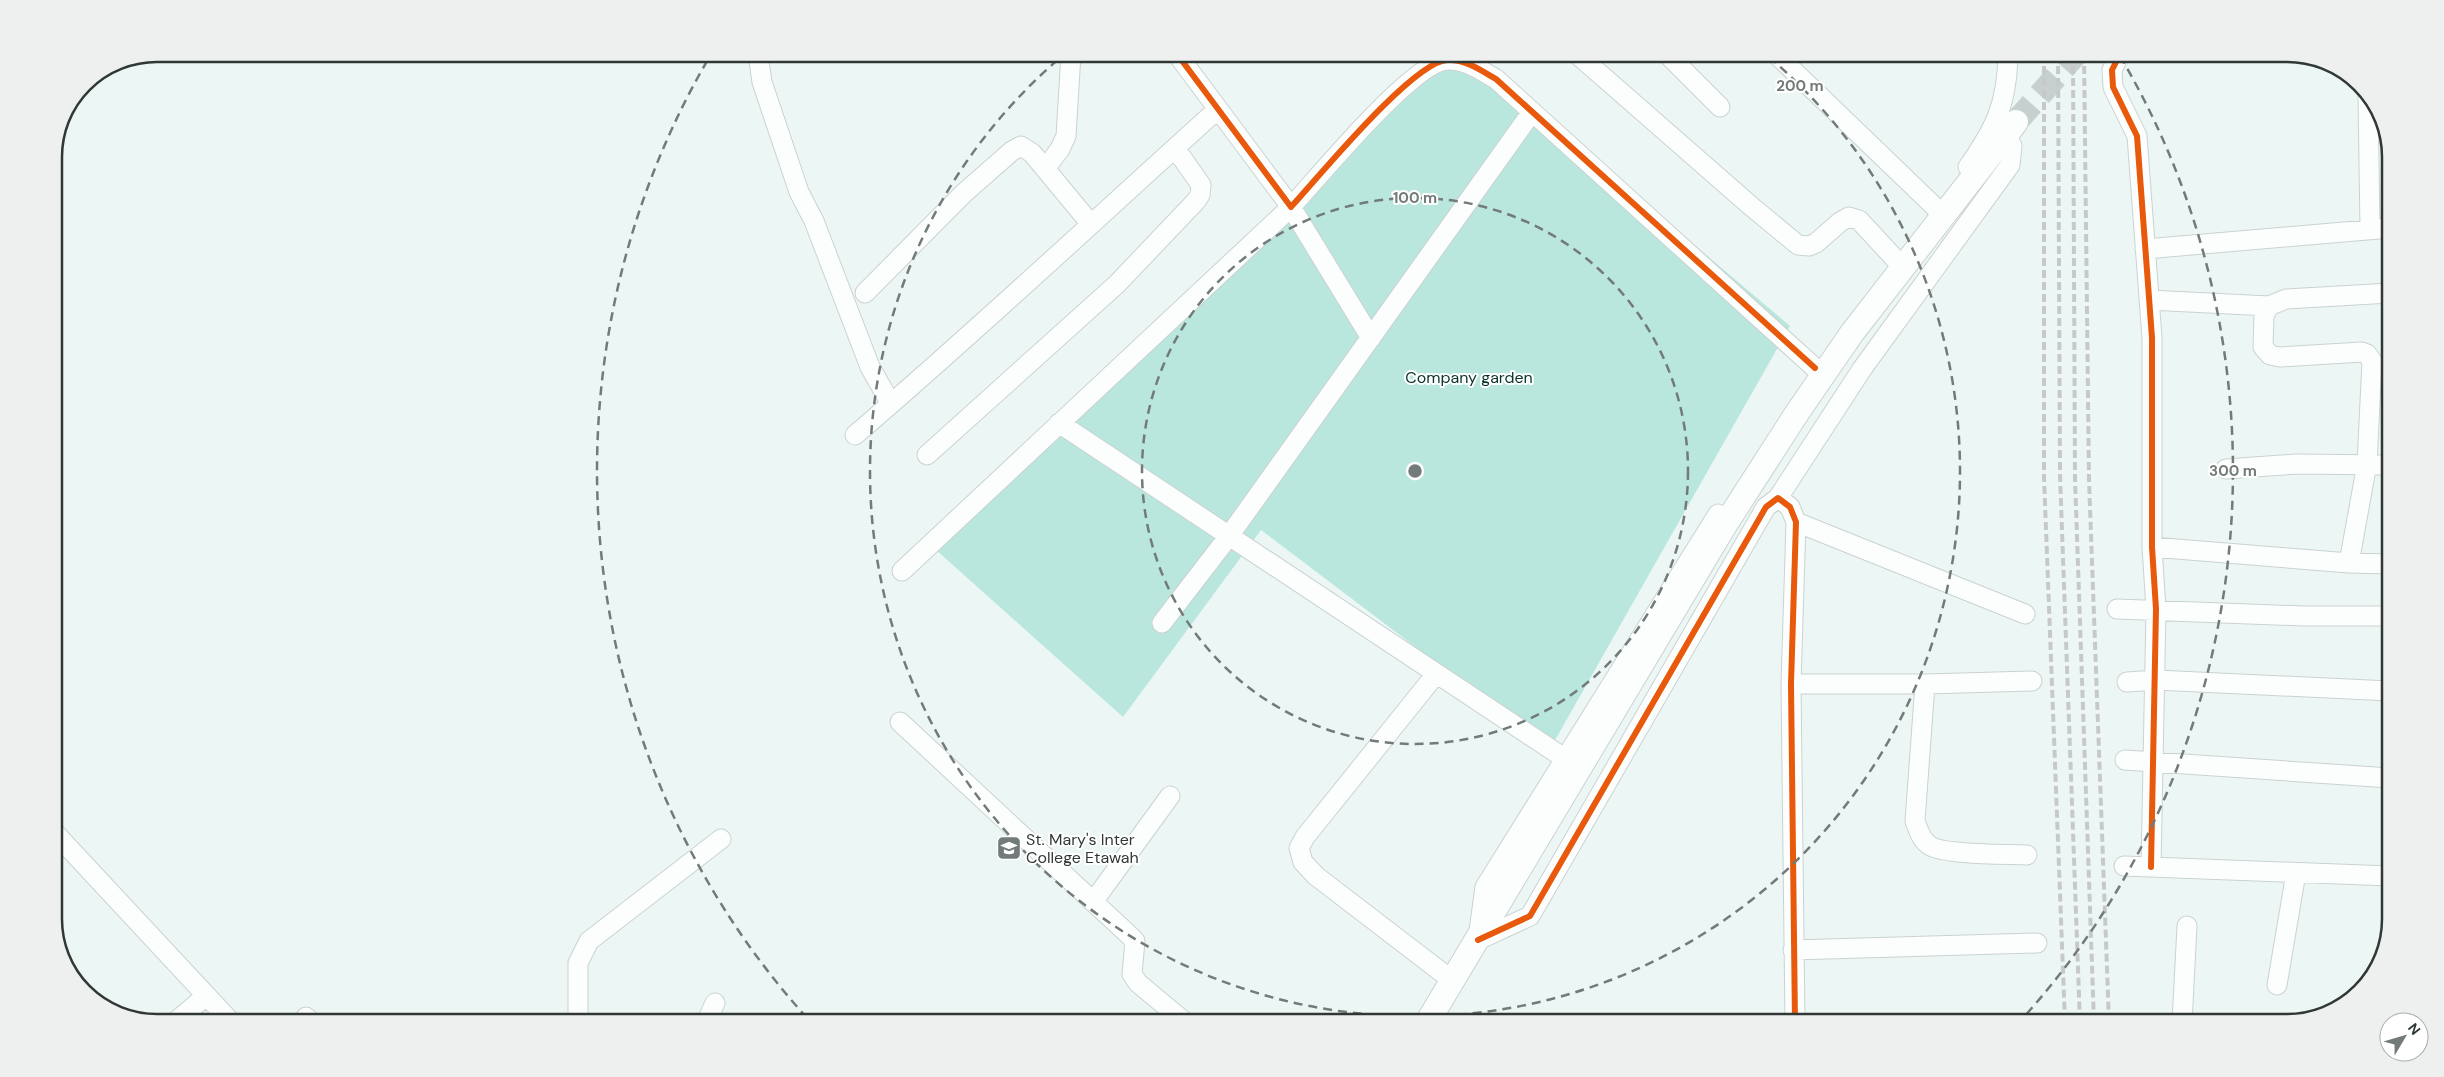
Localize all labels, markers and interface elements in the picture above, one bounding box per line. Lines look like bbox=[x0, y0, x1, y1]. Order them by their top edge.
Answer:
text: 200 m bbox=[1776, 76, 1824, 96]
text: 100 m bbox=[1393, 188, 1437, 208]
park label: Company garden bbox=[1405, 367, 1533, 388]
text: 300 m bbox=[2209, 461, 2257, 481]
centre of rings bbox=[1406, 462, 1424, 480]
place label: St. Mary's Inter College Etawah bbox=[1026, 829, 1139, 868]
school or university icon: St. Mary's Inter College Etawah bbox=[996, 835, 1022, 861]
north arrow bbox=[2379, 1012, 2429, 1062]
text: N bbox=[2404, 1019, 2424, 1039]

